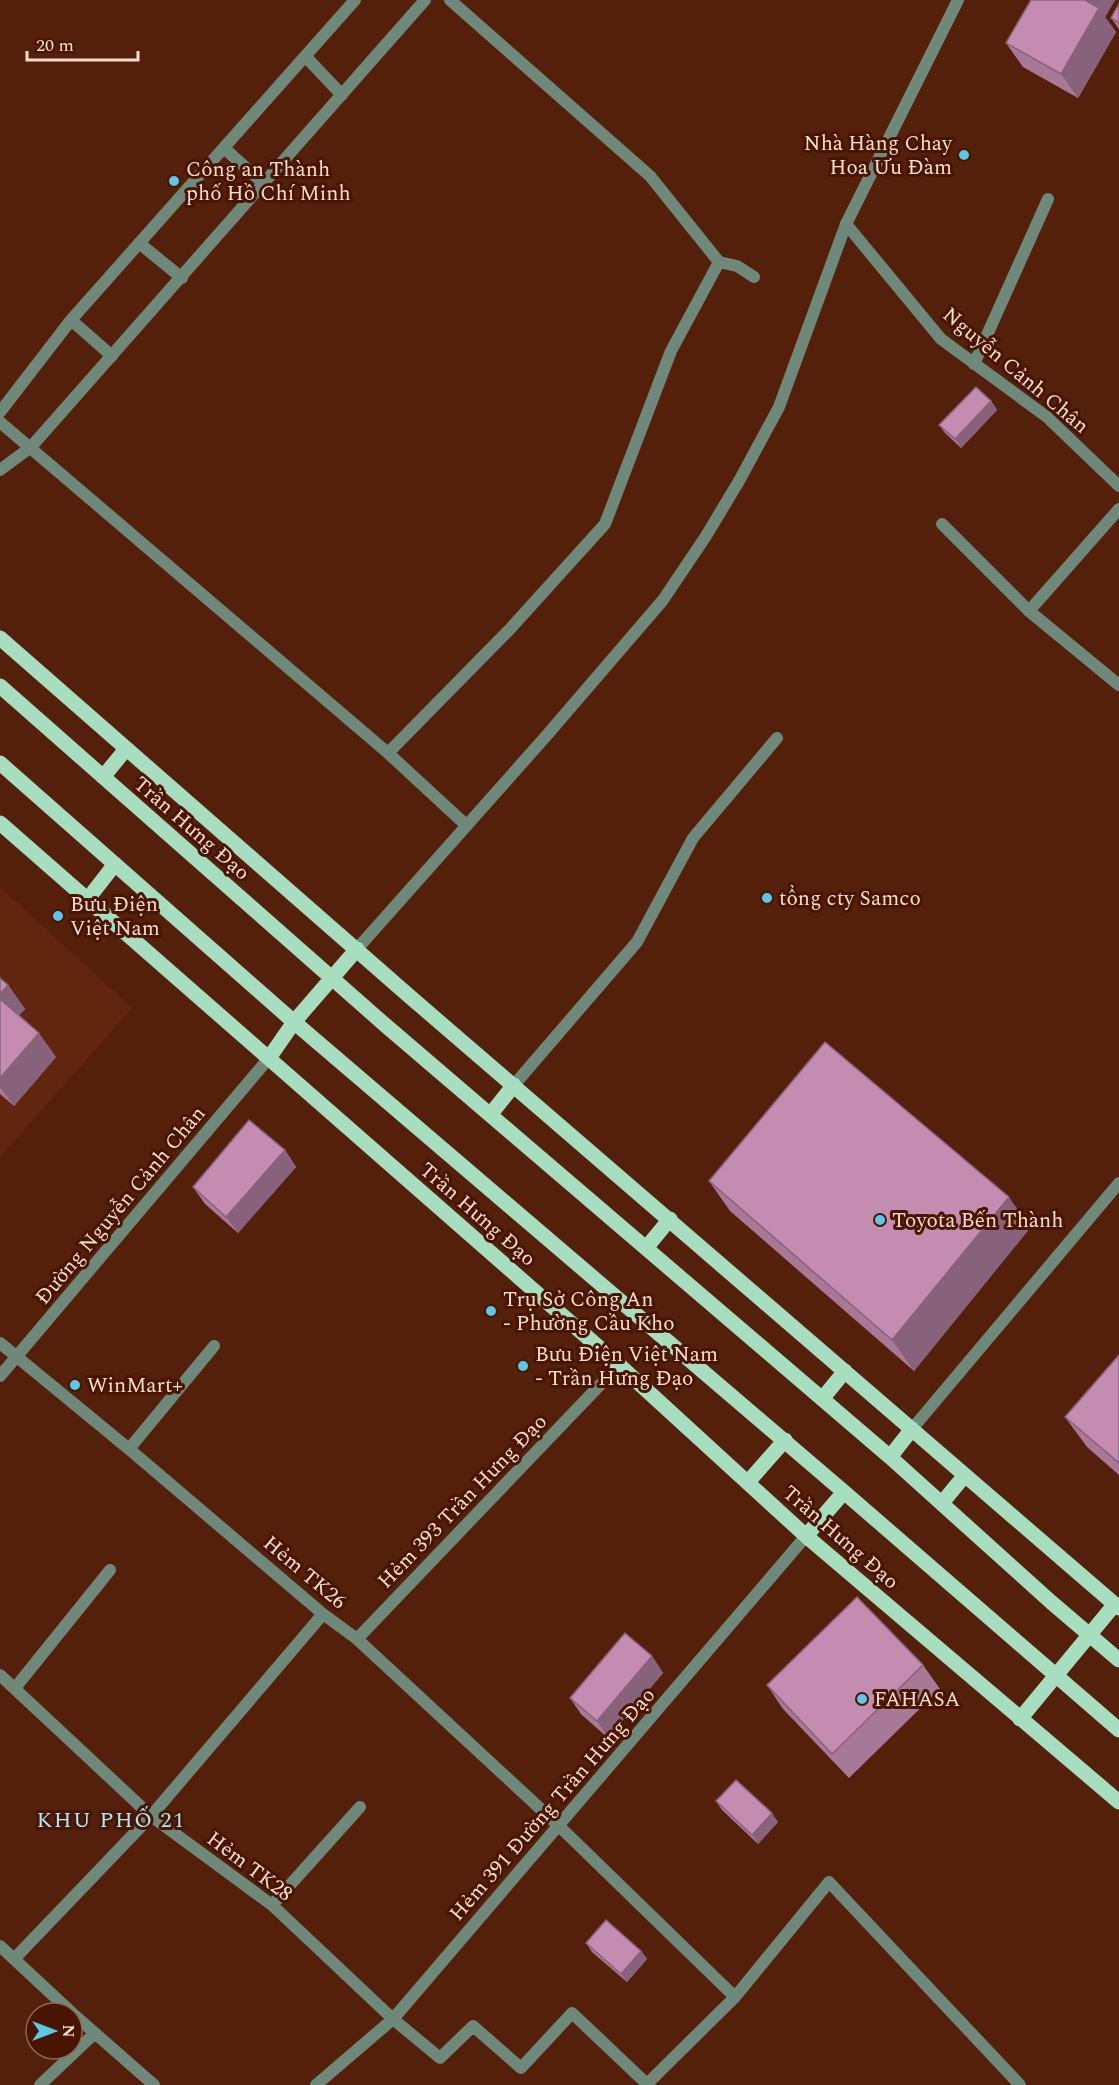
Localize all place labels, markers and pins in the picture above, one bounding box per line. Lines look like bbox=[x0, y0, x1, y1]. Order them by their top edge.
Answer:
place label: Nhà Hàng Chay Hoa Ưu Đàm bbox=[804, 128, 953, 184]
marker: Nhà Hàng Chay Hoa Ưu Đàm bbox=[957, 148, 971, 162]
place label: Công an Thành phố Hồ Chí Minh bbox=[186, 154, 351, 210]
marker: Công an Thành phố Hồ Chí Minh bbox=[167, 174, 181, 188]
place label: tổng cty Samco bbox=[779, 883, 921, 915]
place label: Bưu Điện Việt Nam bbox=[70, 889, 160, 945]
marker: tổng cty Samco bbox=[760, 891, 774, 905]
marker: Bưu Điện Việt Nam bbox=[51, 909, 65, 923]
place label: Toyota Bến Thành bbox=[892, 1205, 1063, 1237]
marker: Toyota Bến Thành bbox=[873, 1213, 887, 1227]
place label: Trụ Sở Công An - Phường Cầu Kho bbox=[503, 1284, 675, 1340]
marker: Trụ Sở Công An - Phường Cầu Kho bbox=[484, 1304, 498, 1318]
place label: Bưu Điện Việt Nam - Trần Hưng Đạo bbox=[535, 1339, 718, 1395]
marker: Bưu Điện Việt Nam - Trần Hưng Đạo bbox=[516, 1359, 530, 1373]
place label: WinMart+ bbox=[87, 1370, 183, 1402]
marker: WinMart+ bbox=[68, 1378, 82, 1392]
place label: FAHASA bbox=[874, 1684, 960, 1716]
marker: FAHASA bbox=[855, 1692, 869, 1706]

